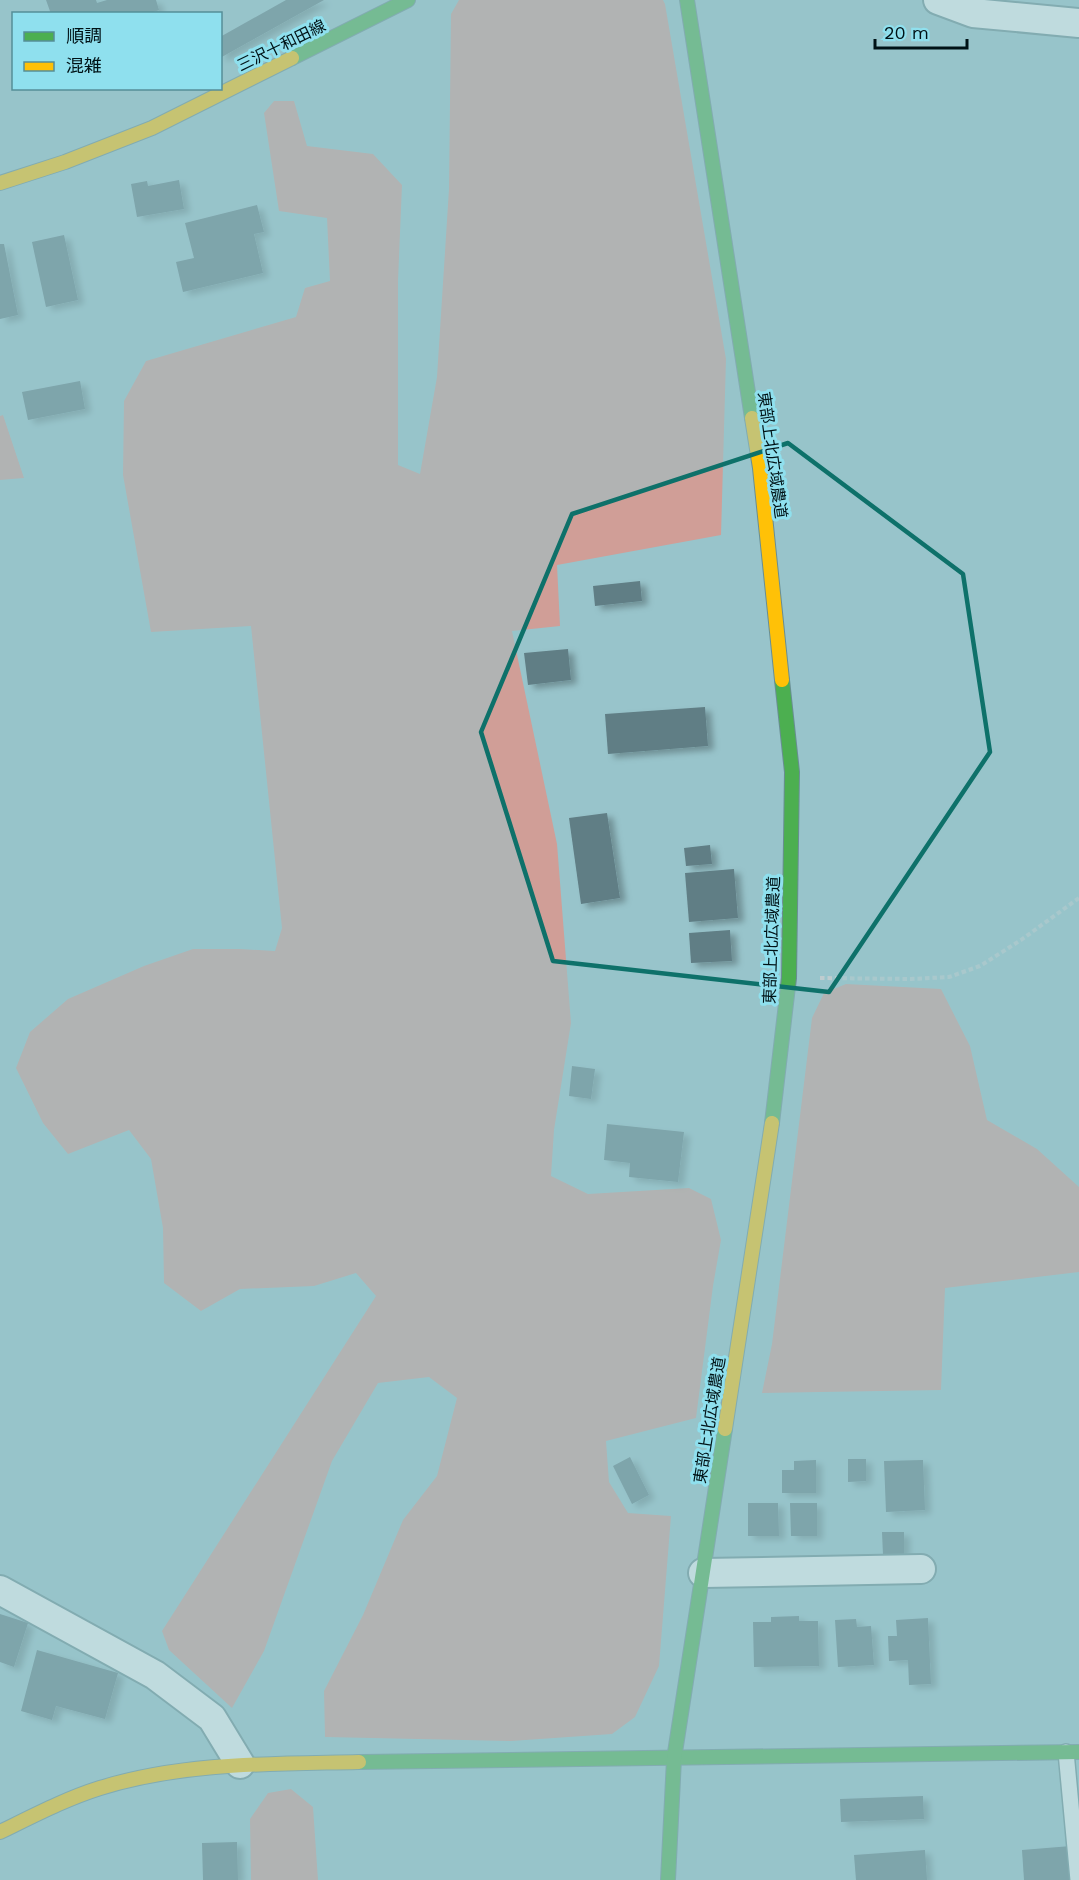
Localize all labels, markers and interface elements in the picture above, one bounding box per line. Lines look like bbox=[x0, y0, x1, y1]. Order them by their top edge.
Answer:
legend bbox=[12, 12, 222, 90]
scale bar bbox=[875, 12, 966, 50]
street label: 三沢十和田線 bbox=[234, 16, 329, 75]
text: 20 m bbox=[884, 22, 929, 43]
text: 順調 bbox=[66, 25, 102, 46]
text: 混雑 bbox=[66, 55, 102, 76]
street label: 東部上北広域農道 bbox=[754, 390, 791, 520]
street label: 東部上北広域農道 bbox=[760, 876, 783, 1004]
street label: 東部上北広域農道 bbox=[690, 1355, 729, 1485]

